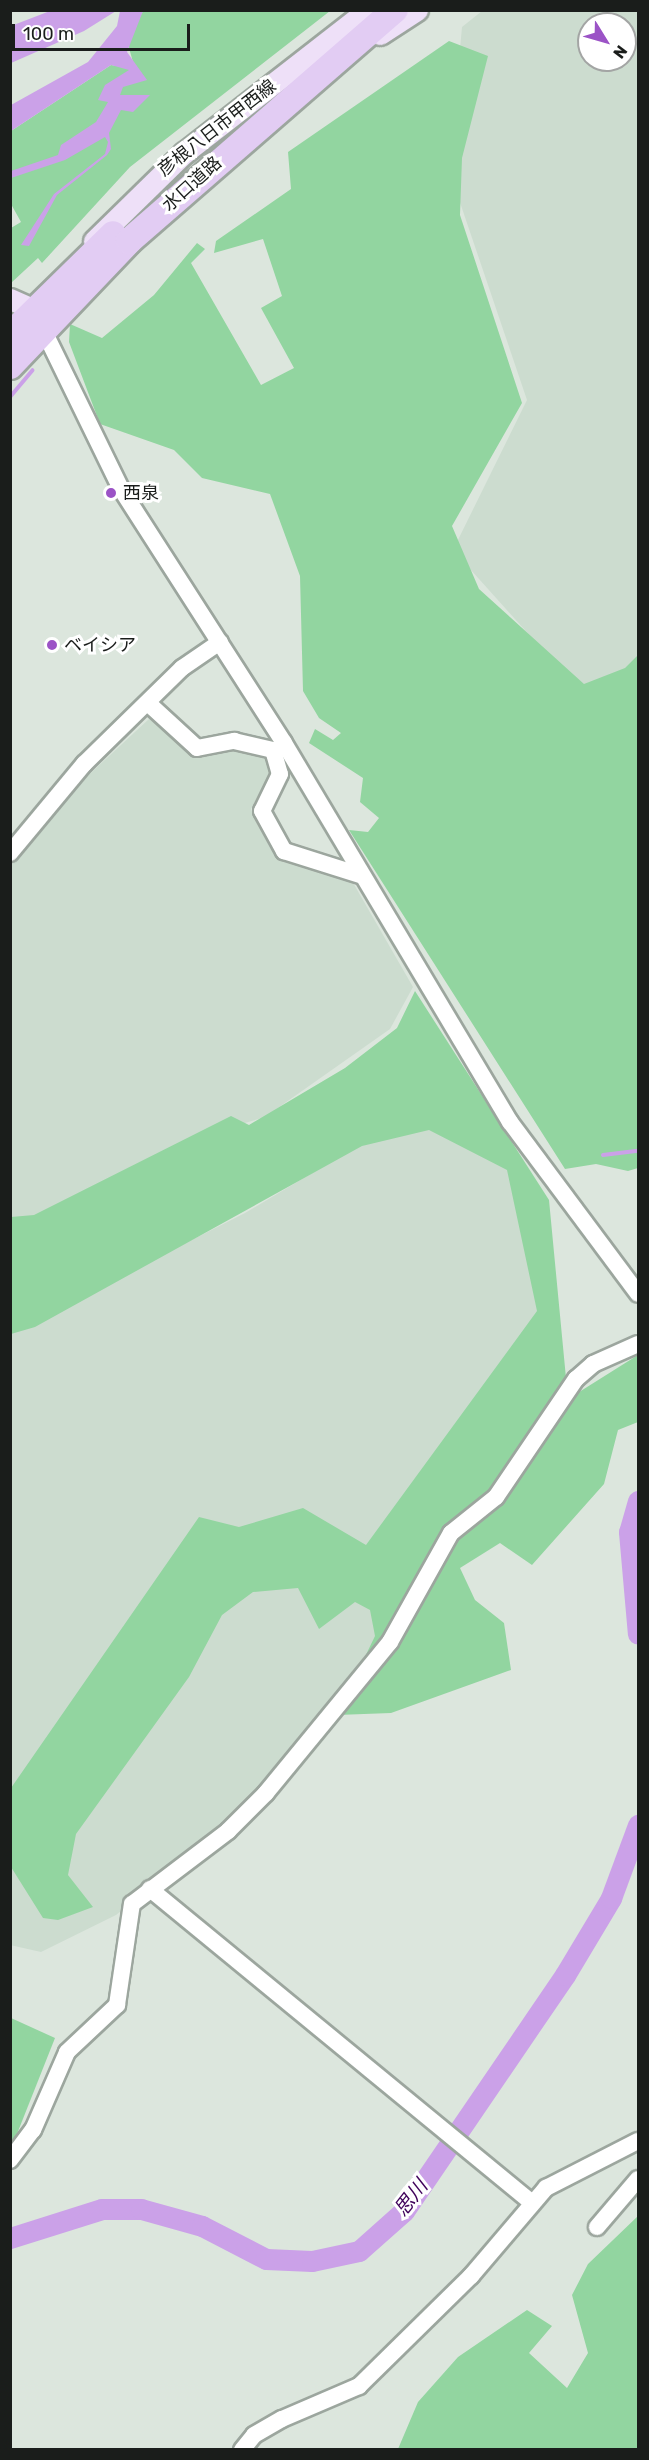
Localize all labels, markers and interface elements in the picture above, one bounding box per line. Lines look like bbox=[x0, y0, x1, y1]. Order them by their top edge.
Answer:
scale bar bbox=[15, 12, 194, 50]
north arrow bbox=[577, 12, 637, 72]
text: 100 m bbox=[23, 23, 74, 45]
text: N bbox=[609, 42, 631, 62]
street label: 彦根八日市甲西線 bbox=[154, 75, 280, 181]
street label: 水口道路 bbox=[158, 152, 226, 216]
place label: 西泉 bbox=[123, 482, 159, 504]
marker: 西泉 bbox=[104, 486, 118, 500]
place label: ベイシア bbox=[64, 634, 136, 656]
marker: ベイシア bbox=[45, 638, 59, 652]
water label: 思川 bbox=[389, 2175, 433, 2221]

